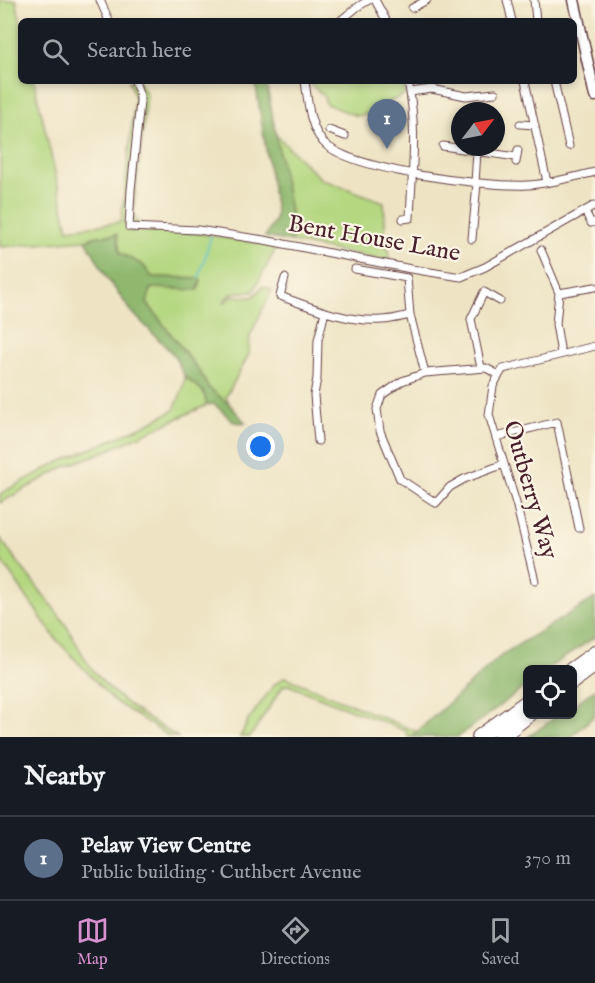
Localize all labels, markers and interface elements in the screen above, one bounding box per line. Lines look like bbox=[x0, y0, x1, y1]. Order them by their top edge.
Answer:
search box bbox=[18, 18, 577, 84]
icon: search bbox=[39, 35, 72, 68]
text: Search here bbox=[87, 37, 192, 65]
pin: 1 bbox=[368, 100, 406, 149]
north arrow bbox=[451, 102, 505, 156]
street label: Bent House Lane bbox=[285, 209, 463, 269]
street label: Outberry Way bbox=[495, 417, 565, 563]
your location bbox=[246, 432, 275, 461]
map controls bbox=[523, 665, 577, 719]
button: locate bbox=[523, 665, 577, 719]
text: Nearby bbox=[24, 760, 105, 793]
text: Pelaw View Centre bbox=[81, 832, 251, 860]
text: 1 bbox=[40, 846, 47, 871]
text: 370 m bbox=[525, 846, 571, 871]
text: Public building · Cuthbert Avenue bbox=[81, 860, 361, 885]
tab: Map bbox=[76, 914, 109, 970]
tab: Directions bbox=[260, 914, 330, 970]
tab: Saved bbox=[481, 914, 519, 970]

